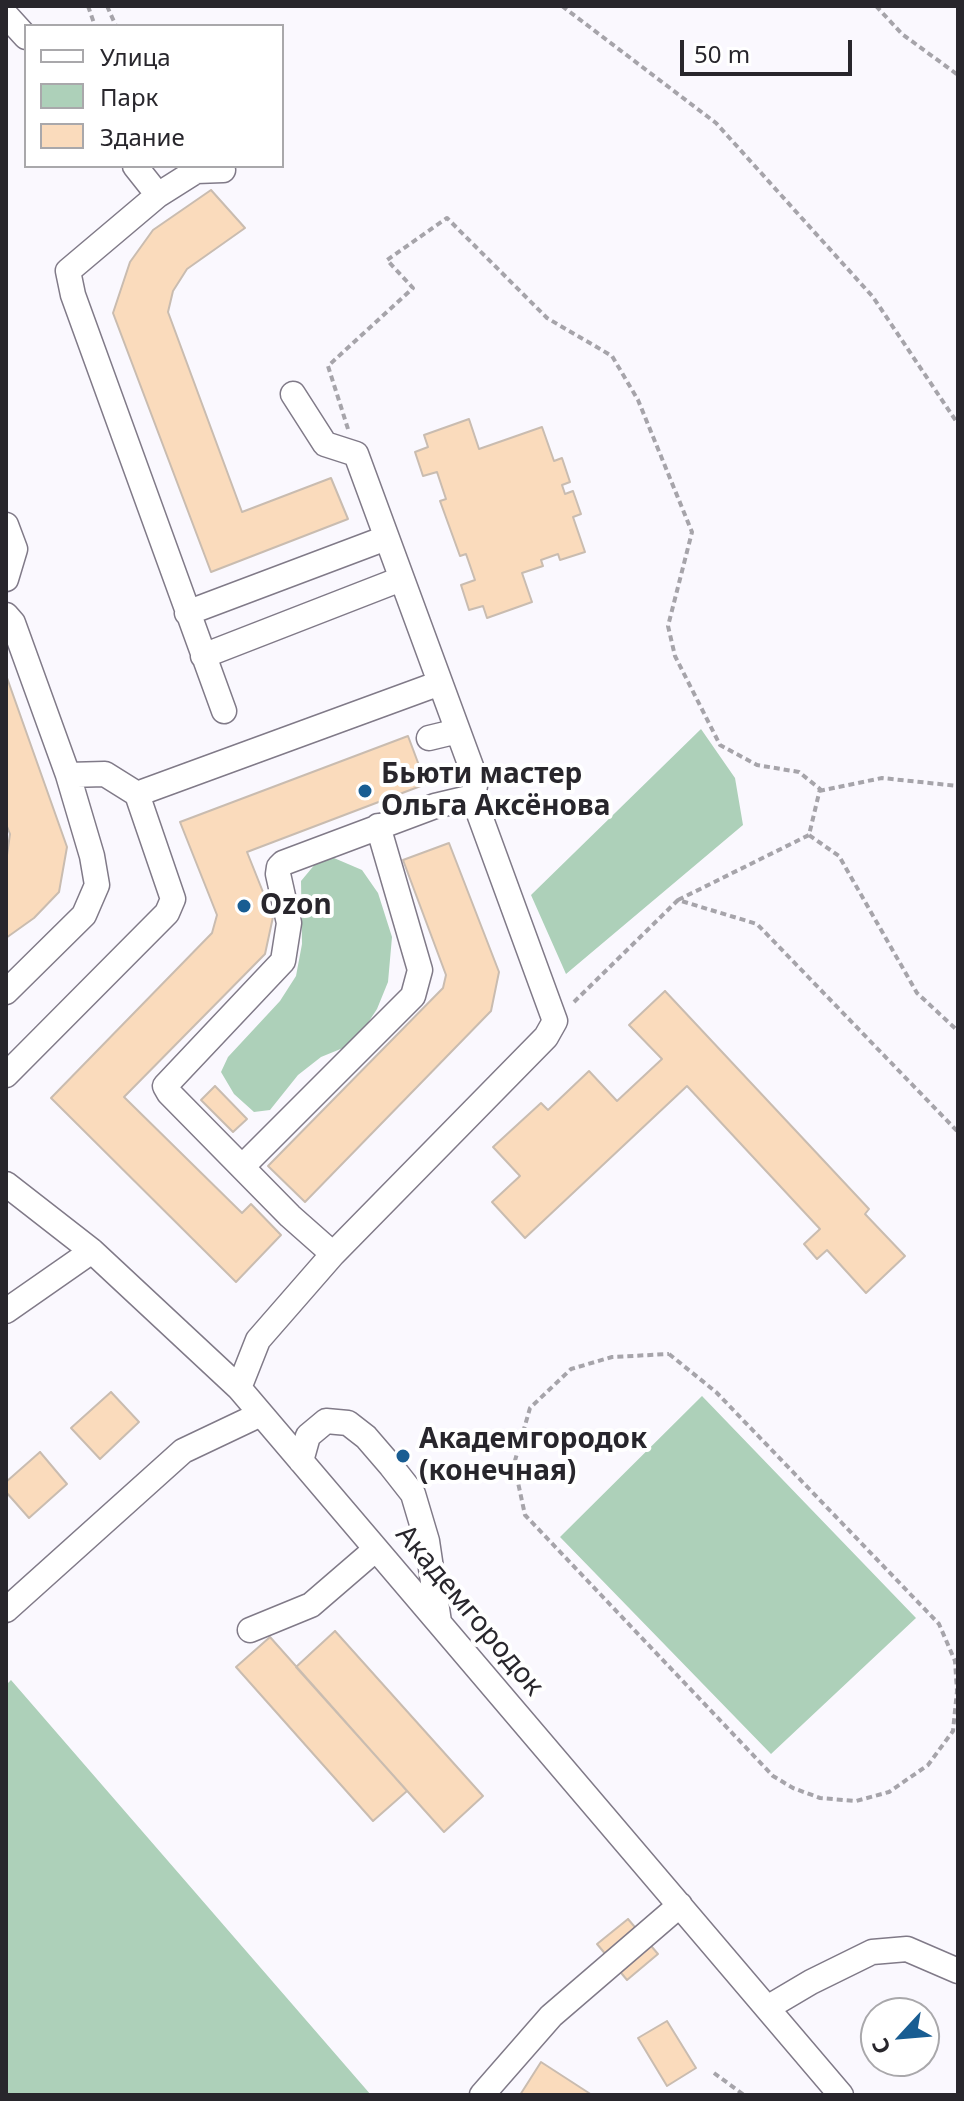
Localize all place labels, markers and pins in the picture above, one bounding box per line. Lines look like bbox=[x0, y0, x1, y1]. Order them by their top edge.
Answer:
place label: Бьюти мастер Oльга Аксёнова bbox=[381, 758, 610, 824]
marker: Бьюти мастер Oльга Аксёнова bbox=[356, 782, 374, 800]
place label: Ozon bbox=[260, 889, 332, 923]
marker: Ozon bbox=[235, 897, 253, 915]
place label: Академгородок (конечная) bbox=[419, 1423, 647, 1489]
marker: Академгородок (конечная) bbox=[394, 1447, 412, 1465]

